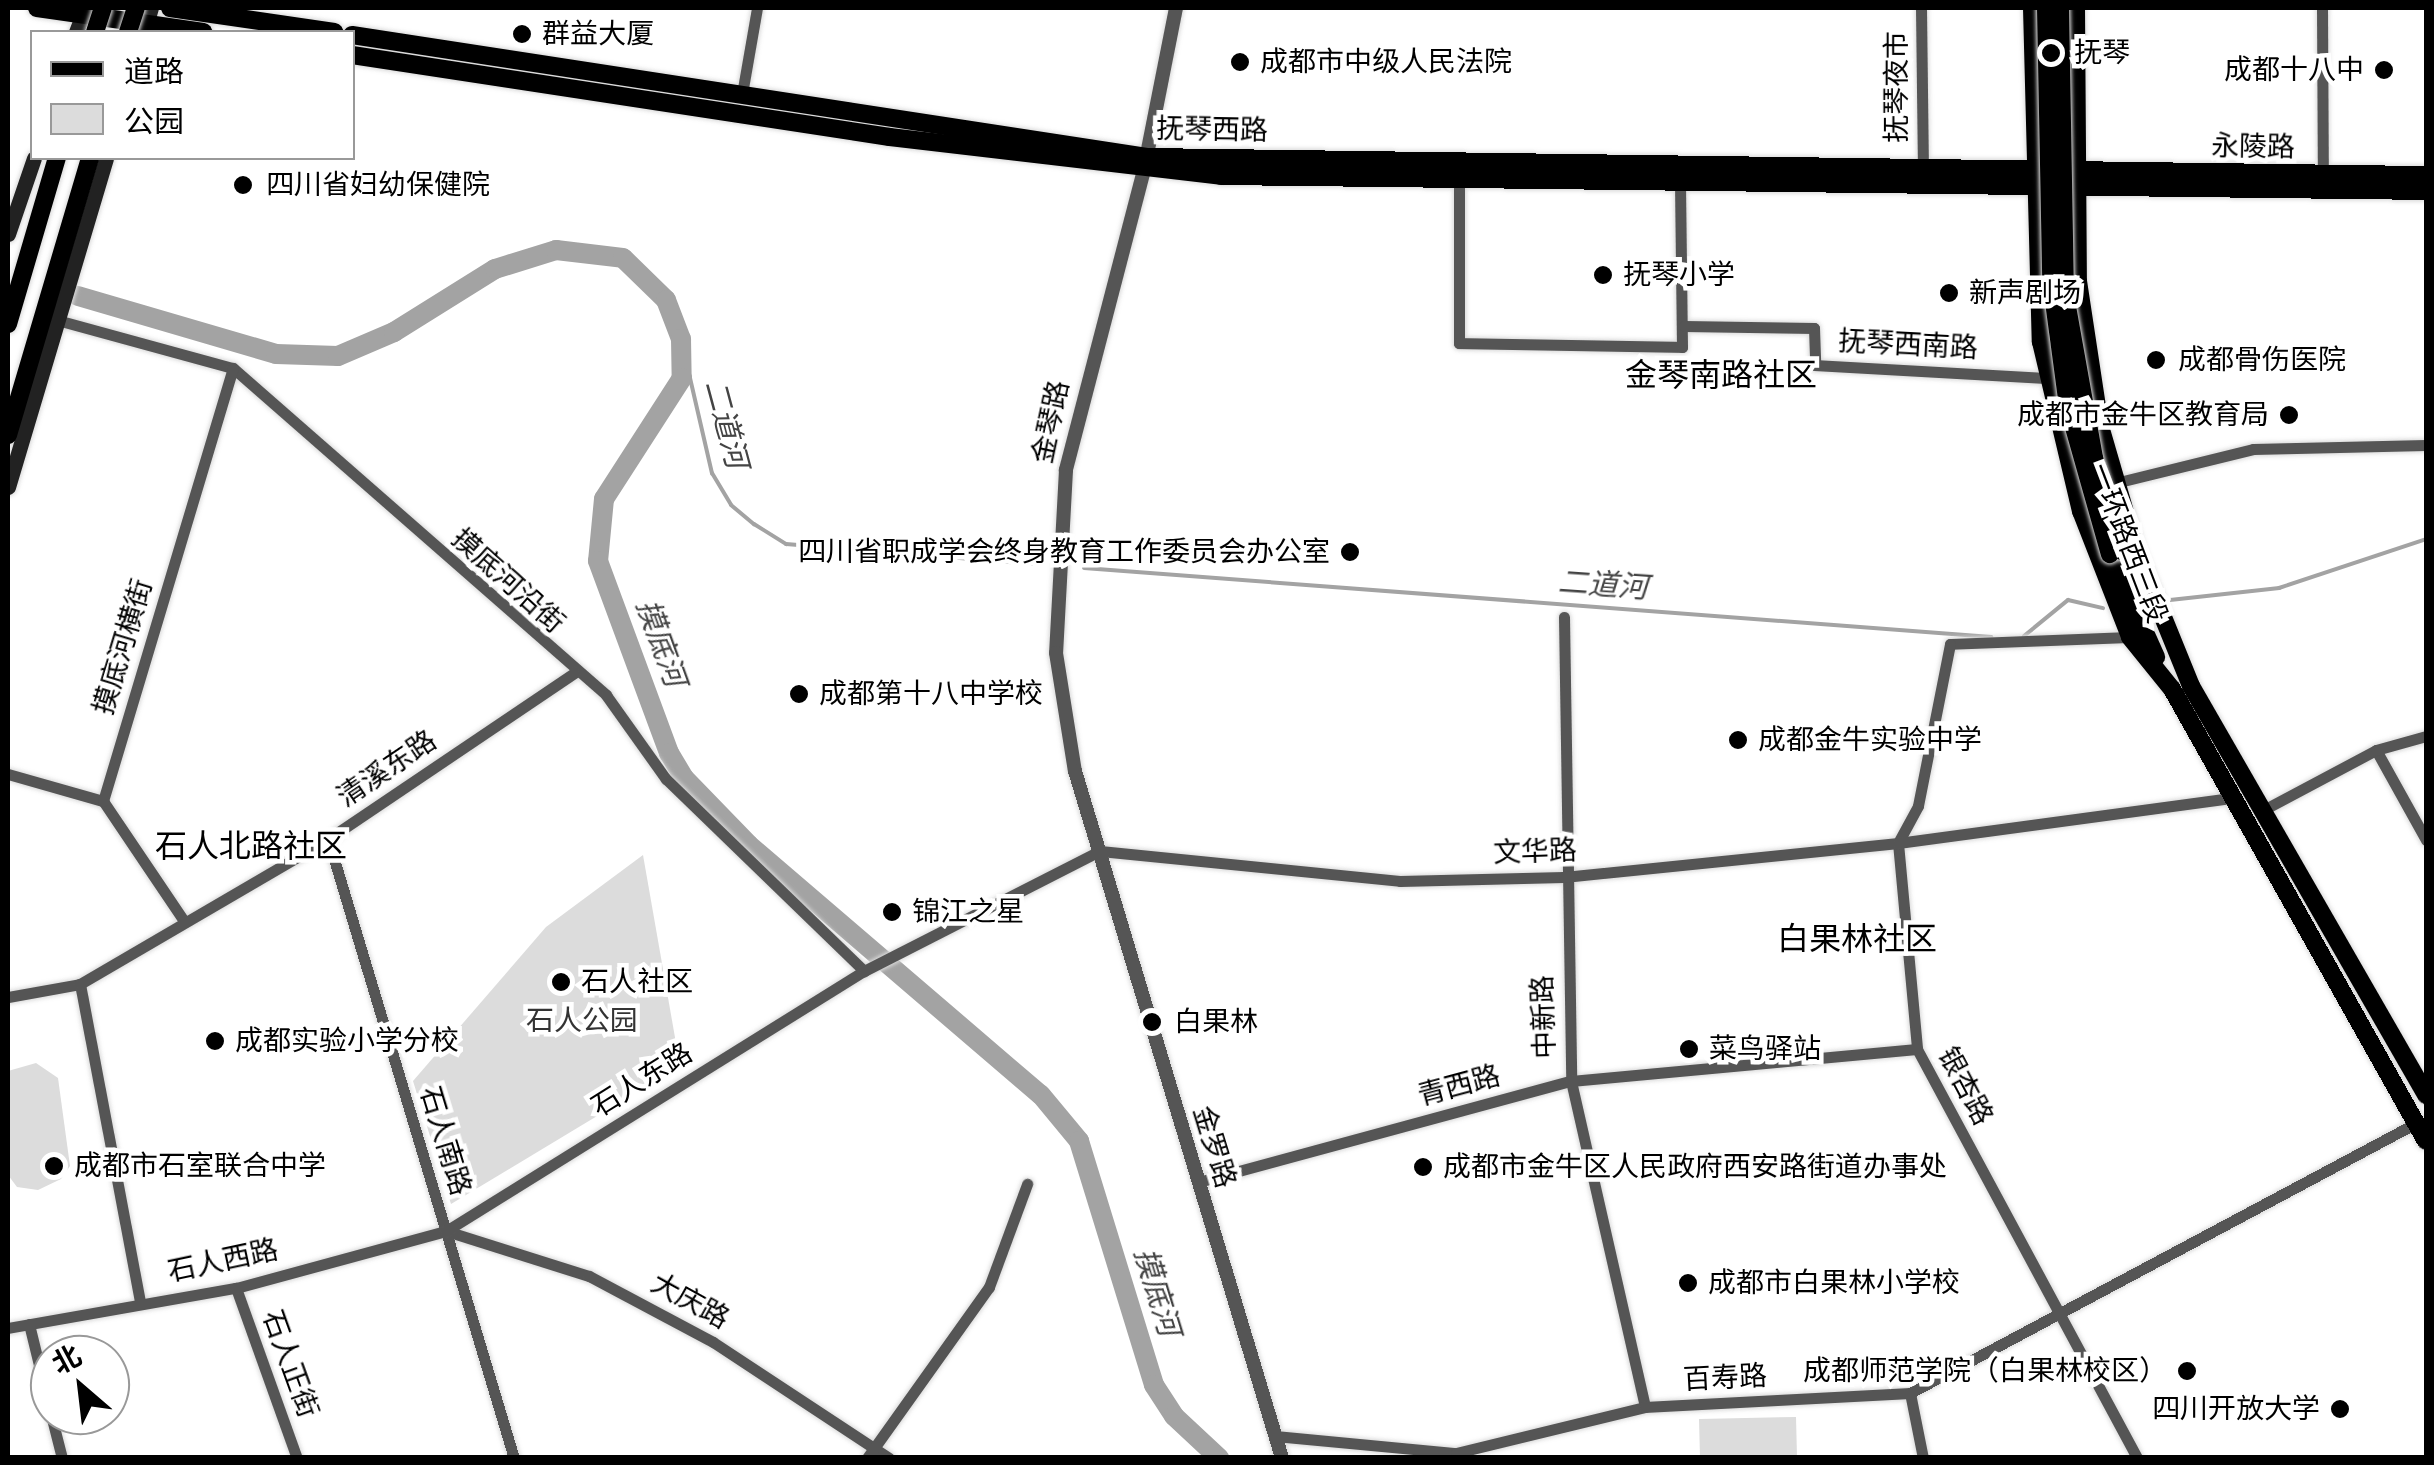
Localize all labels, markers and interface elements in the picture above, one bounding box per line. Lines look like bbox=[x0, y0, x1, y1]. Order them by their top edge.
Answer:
place label: 群益大厦 bbox=[542, 17, 654, 51]
marker: 群益大厦 bbox=[511, 23, 533, 45]
legend bbox=[30, 30, 355, 160]
street label: 抚琴夜市 bbox=[1880, 31, 1914, 143]
place label: 抚琴 bbox=[2074, 36, 2130, 70]
marker: 抚琴 bbox=[2038, 40, 2064, 66]
place label: 成都市中级人民法院 bbox=[1260, 45, 1512, 79]
marker: 成都市中级人民法院 bbox=[1229, 51, 1251, 73]
place label: 成都十八中 bbox=[2224, 53, 2364, 87]
text: 道路 bbox=[124, 54, 184, 90]
marker: 成都十八中 bbox=[2373, 59, 2395, 81]
text: 公园 bbox=[124, 104, 184, 140]
street label: 抚琴西路 bbox=[1156, 112, 1268, 148]
street label: 永陵路 bbox=[2211, 129, 2295, 165]
place label: 四川省妇幼保健院 bbox=[266, 168, 490, 202]
marker: 四川省妇幼保健院 bbox=[230, 172, 256, 198]
place label: 抚琴小学 bbox=[1623, 258, 1735, 292]
marker: 抚琴小学 bbox=[1592, 264, 1614, 286]
place label: 新声剧场 bbox=[1969, 276, 2081, 310]
marker: 新声剧场 bbox=[1938, 282, 1960, 304]
street label: 抚琴西南路 bbox=[1837, 325, 1979, 365]
place label: 成都骨伤医院 bbox=[2178, 343, 2346, 377]
marker: 成都骨伤医院 bbox=[2143, 347, 2169, 373]
district label: 金琴南路社区 bbox=[1625, 356, 1817, 394]
water label: 二道河 bbox=[697, 376, 755, 472]
street label: 金琴路 bbox=[1026, 377, 1076, 467]
place label: 成都市金牛区教育局 bbox=[2017, 398, 2269, 432]
marker: 成都市金牛区教育局 bbox=[2278, 404, 2300, 426]
street label: 一环路西三段 bbox=[2082, 459, 2174, 627]
street label: 摸底河沿街 bbox=[445, 522, 571, 640]
place label: 四川省职成学会终身教育工作委员会办公室 bbox=[798, 535, 1330, 569]
marker: 四川省职成学会终身教育工作委员会办公室 bbox=[1339, 541, 1361, 563]
water label: 二道河 bbox=[1557, 564, 1649, 606]
street label: 摸底河横街 bbox=[86, 575, 160, 719]
water label: 摸底河 bbox=[629, 595, 693, 691]
place label: 成都第十八中学校 bbox=[819, 677, 1043, 711]
marker: 成都第十八中学校 bbox=[788, 683, 810, 705]
place label: 成都金牛实验中学 bbox=[1758, 723, 1982, 757]
street label: 清溪东路 bbox=[331, 724, 443, 814]
marker: 成都金牛实验中学 bbox=[1727, 729, 1749, 751]
district label: 石人北路社区 bbox=[155, 827, 347, 865]
street label: 文华路 bbox=[1492, 834, 1578, 870]
place label: 锦江之星 bbox=[912, 895, 1024, 929]
marker: 锦江之星 bbox=[881, 901, 903, 923]
district label: 白果林社区 bbox=[1777, 920, 1937, 958]
place label: 石人社区 bbox=[581, 965, 693, 999]
marker: 石人社区 bbox=[550, 971, 572, 993]
street label: 中新路 bbox=[1526, 974, 1562, 1060]
park label: 石人公园 bbox=[526, 1004, 638, 1038]
place label: 白果林 bbox=[1174, 1005, 1258, 1039]
marker: 白果林 bbox=[1139, 1009, 1165, 1035]
place label: 成都实验小学分校 bbox=[235, 1024, 459, 1058]
marker: 成都实验小学分校 bbox=[204, 1030, 226, 1052]
place label: 菜鸟驿站 bbox=[1709, 1032, 1821, 1066]
street label: 石人东路 bbox=[586, 1036, 698, 1124]
marker: 菜鸟驿站 bbox=[1678, 1038, 1700, 1060]
street label: 银杏路 bbox=[1930, 1041, 2000, 1131]
street label: 青西路 bbox=[1414, 1059, 1504, 1113]
street label: 石人南路 bbox=[413, 1083, 477, 1199]
street label: 金罗路 bbox=[1186, 1102, 1242, 1192]
place label: 成都市石室联合中学 bbox=[74, 1149, 326, 1183]
place label: 成都市金牛区人民政府西安路街道办事处 bbox=[1443, 1150, 1947, 1184]
marker: 成都市石室联合中学 bbox=[43, 1155, 65, 1177]
marker: 成都市金牛区人民政府西安路街道办事处 bbox=[1412, 1156, 1434, 1178]
street label: 石人西路 bbox=[165, 1233, 281, 1289]
water label: 摸底河 bbox=[1127, 1244, 1187, 1340]
street label: 大庆路 bbox=[645, 1266, 735, 1336]
place label: 成都市白果林小学校 bbox=[1708, 1266, 1960, 1300]
marker: 成都市白果林小学校 bbox=[1677, 1272, 1699, 1294]
street label: 石人正街 bbox=[255, 1306, 325, 1422]
north arrow bbox=[30, 1335, 130, 1435]
text: 北 bbox=[46, 1339, 87, 1381]
place label: 成都师范学院（白果林校区） bbox=[1803, 1354, 2167, 1388]
street label: 百寿路 bbox=[1682, 1359, 1768, 1397]
marker: 成都师范学院（白果林校区） bbox=[2176, 1360, 2198, 1382]
place label: 四川开放大学 bbox=[2152, 1392, 2320, 1426]
marker: 四川开放大学 bbox=[2329, 1398, 2351, 1420]

